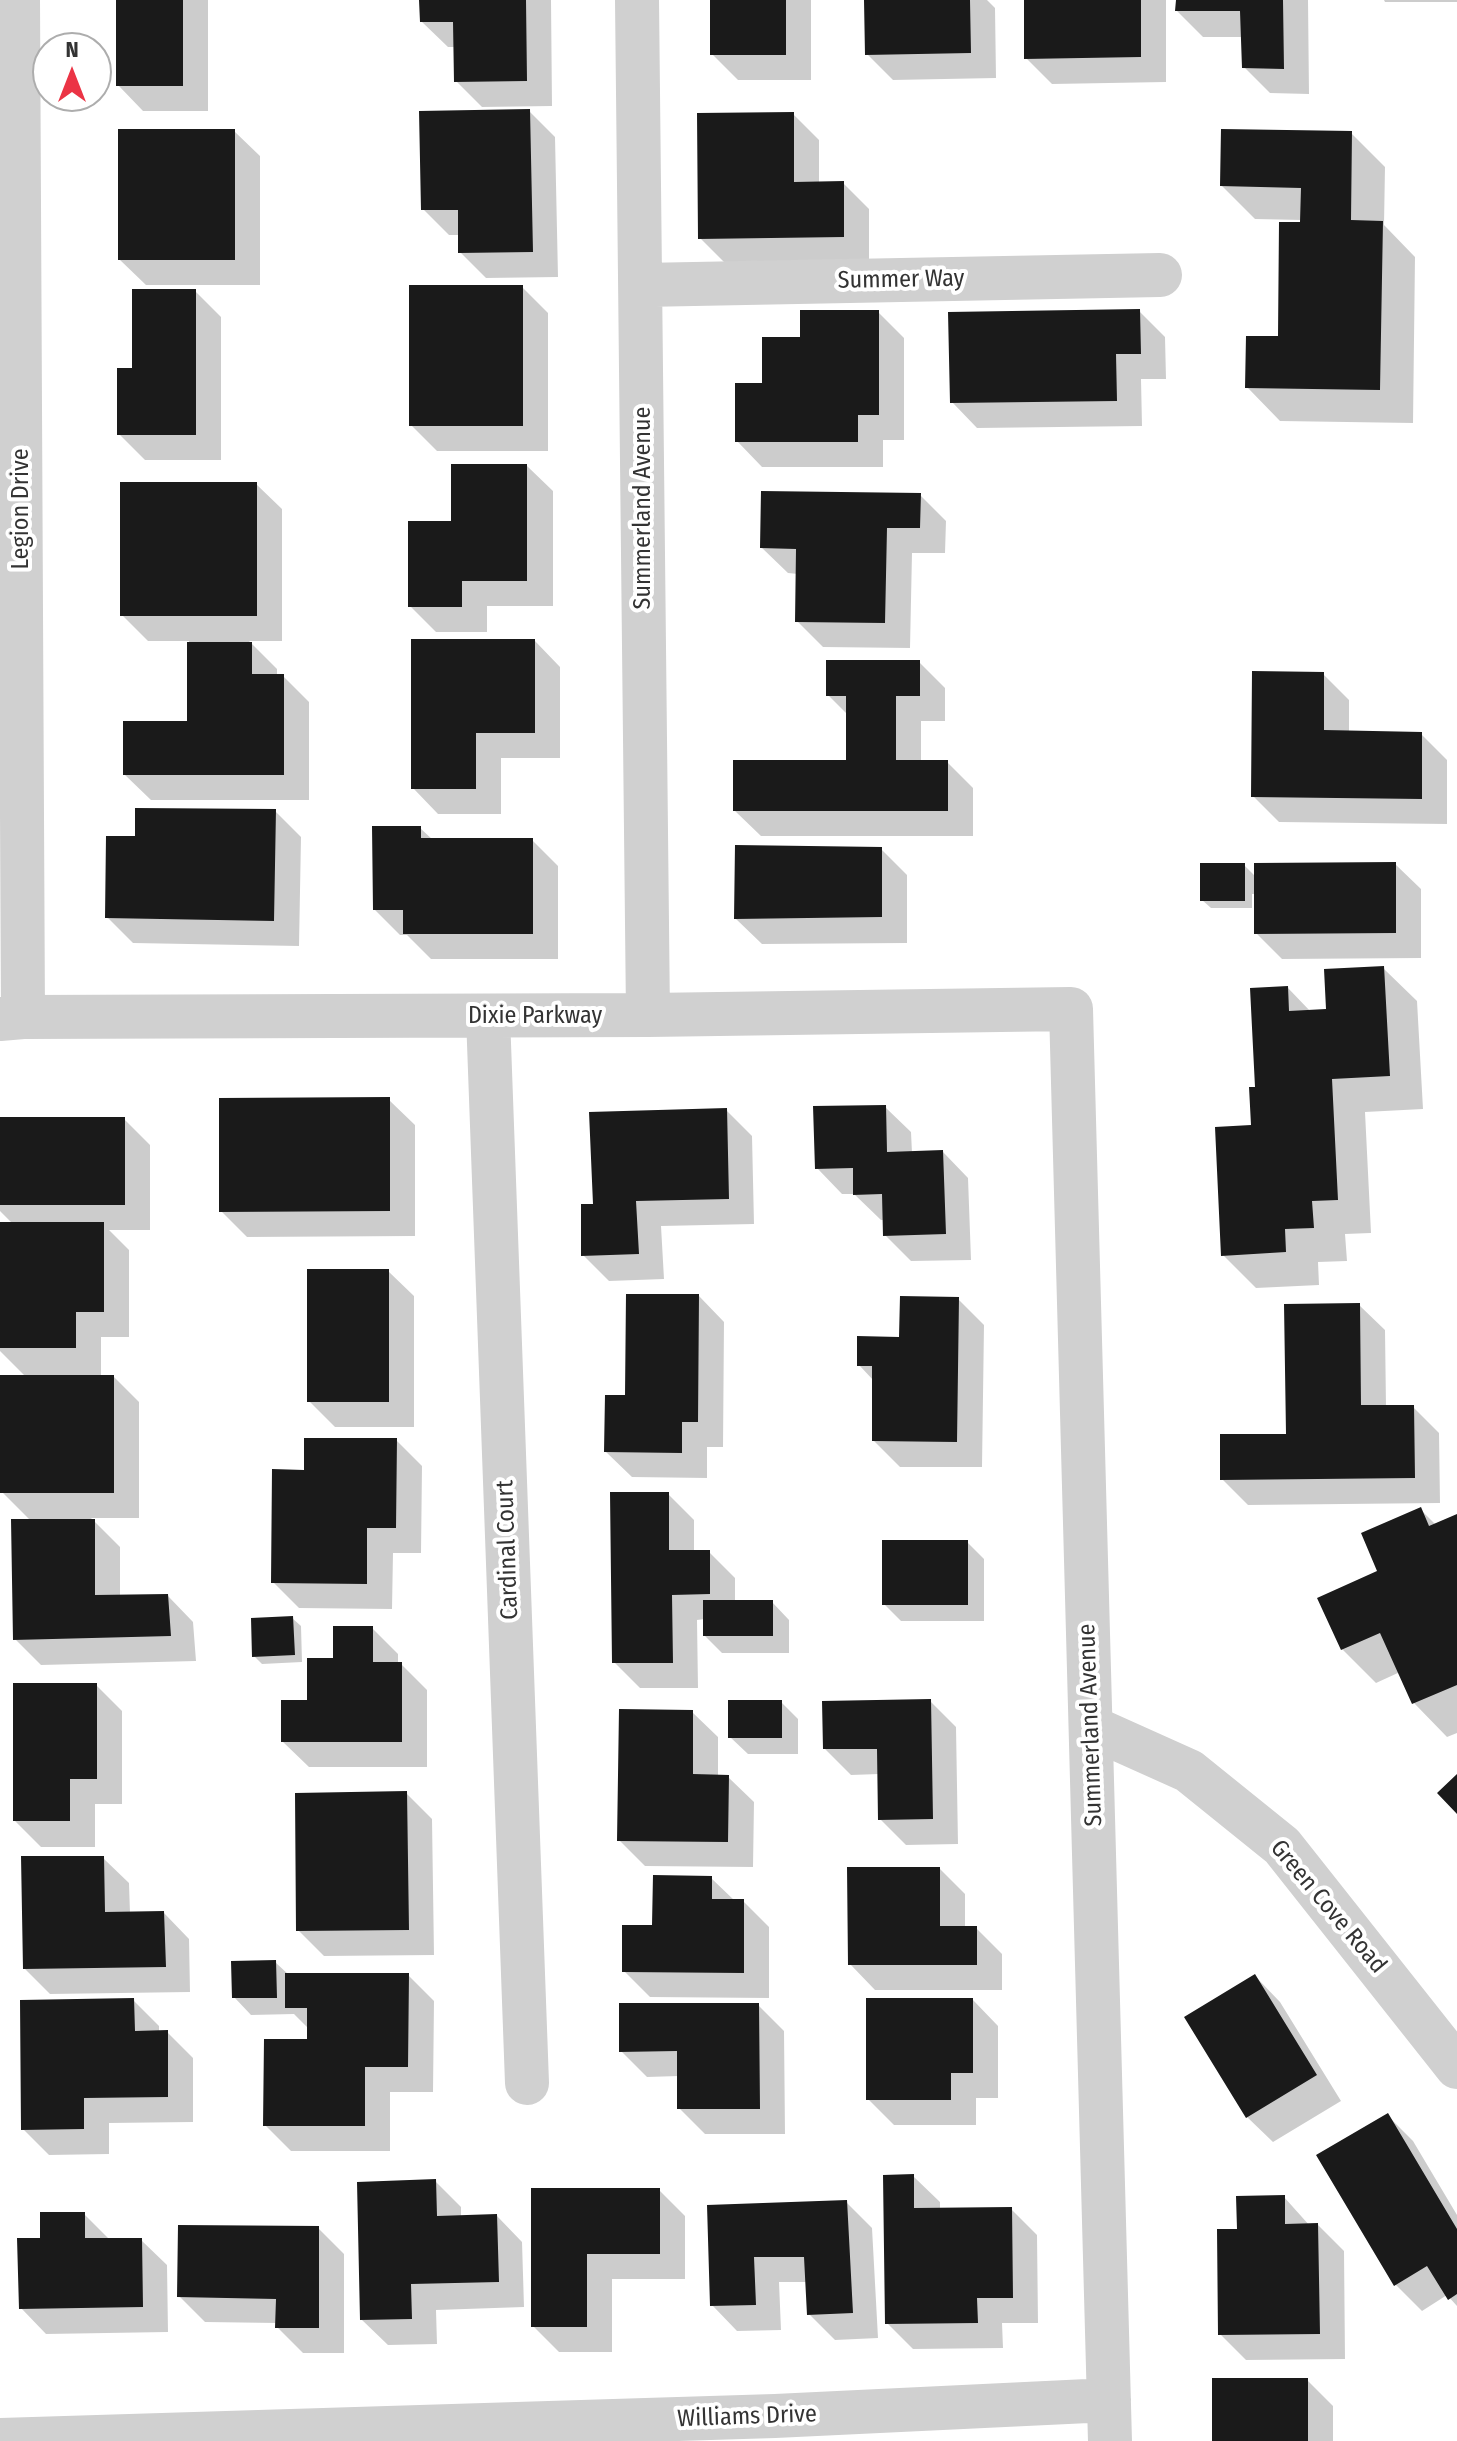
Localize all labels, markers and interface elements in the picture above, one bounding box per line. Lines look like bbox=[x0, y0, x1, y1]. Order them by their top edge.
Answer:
north arrow bbox=[32, 32, 112, 112]
text: N bbox=[65, 36, 79, 63]
street label: Summer Way bbox=[837, 264, 965, 296]
street label: Summerland Avenue bbox=[629, 407, 657, 609]
street label: Legion Drive bbox=[7, 448, 35, 570]
street label: Dixie Parkway bbox=[468, 1002, 602, 1030]
street label: Cardinal Court bbox=[491, 1480, 525, 1620]
street label: Summerland Avenue bbox=[1073, 1623, 1109, 1827]
street label: Green Cove Road bbox=[1264, 1834, 1392, 1980]
street label: Williams Drive bbox=[677, 2400, 817, 2434]

